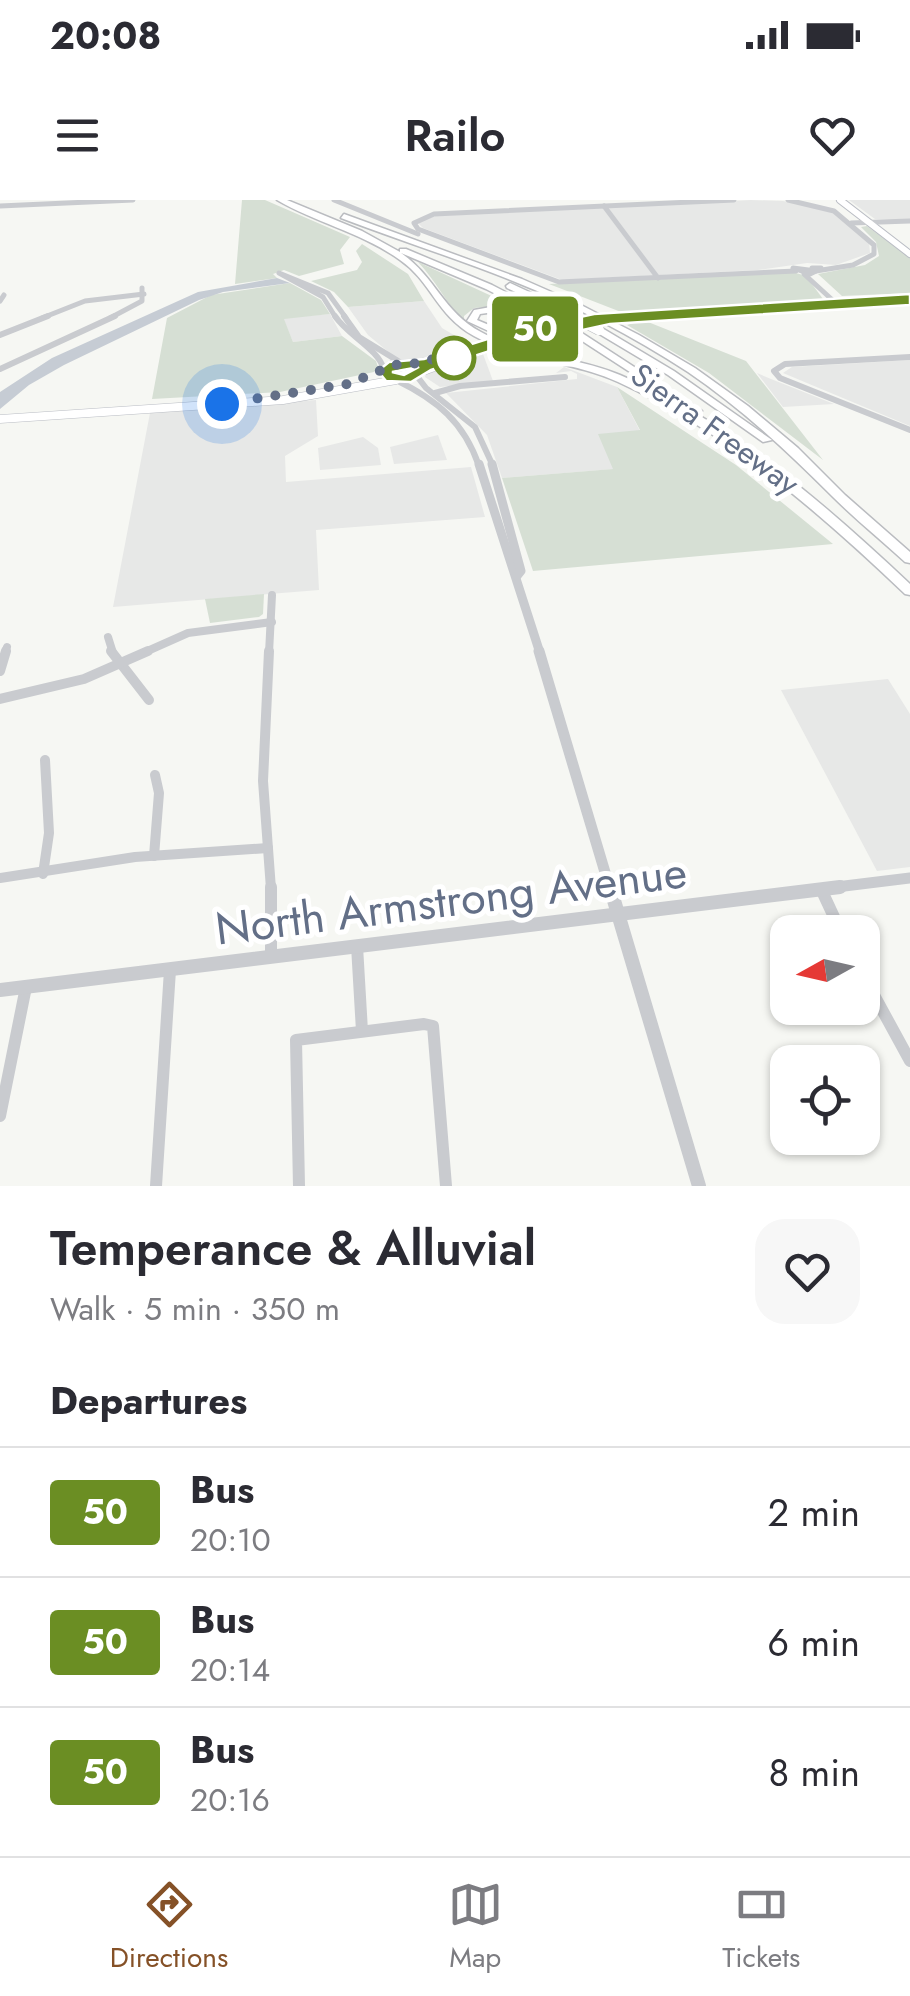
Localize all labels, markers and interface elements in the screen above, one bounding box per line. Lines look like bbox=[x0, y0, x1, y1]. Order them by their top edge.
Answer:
text: 20:08 bbox=[50, 8, 161, 63]
text: Railo bbox=[404, 103, 506, 168]
icon: menu bbox=[50, 108, 105, 163]
icon: heart bbox=[805, 108, 860, 163]
line badge: 50 bbox=[490, 296, 580, 362]
text: 50 bbox=[512, 304, 558, 354]
unlabelled marker bbox=[433, 337, 475, 379]
street label: Sierra Freeway bbox=[621, 352, 810, 507]
your location bbox=[197, 379, 247, 429]
street label: North Armstrong Avenue bbox=[212, 839, 690, 962]
north arrow bbox=[770, 915, 880, 1025]
map controls bbox=[770, 915, 880, 1155]
button: locate bbox=[770, 1045, 880, 1155]
text: Temperance & Alluvial bbox=[50, 1214, 536, 1283]
button: heart bbox=[755, 1219, 860, 1324]
text: Walk · 5 min · 350 m bbox=[50, 1286, 340, 1332]
text: Departures bbox=[50, 1373, 247, 1428]
text: Bus bbox=[190, 1462, 254, 1517]
text: 2 min bbox=[768, 1485, 860, 1540]
text: 50 bbox=[82, 1487, 128, 1537]
text: 20:10 bbox=[190, 1517, 271, 1563]
text: Bus bbox=[190, 1592, 254, 1647]
text: 6 min bbox=[767, 1615, 860, 1670]
text: 50 bbox=[82, 1617, 128, 1667]
text: 20:14 bbox=[190, 1647, 270, 1693]
text: Bus bbox=[190, 1722, 254, 1777]
text: 8 min bbox=[768, 1745, 860, 1800]
text: 50 bbox=[82, 1747, 128, 1797]
text: 20:16 bbox=[190, 1777, 270, 1823]
tab: Directions bbox=[110, 1877, 228, 1978]
tab: Map bbox=[448, 1877, 503, 1978]
tab: Tickets bbox=[722, 1877, 800, 1978]

